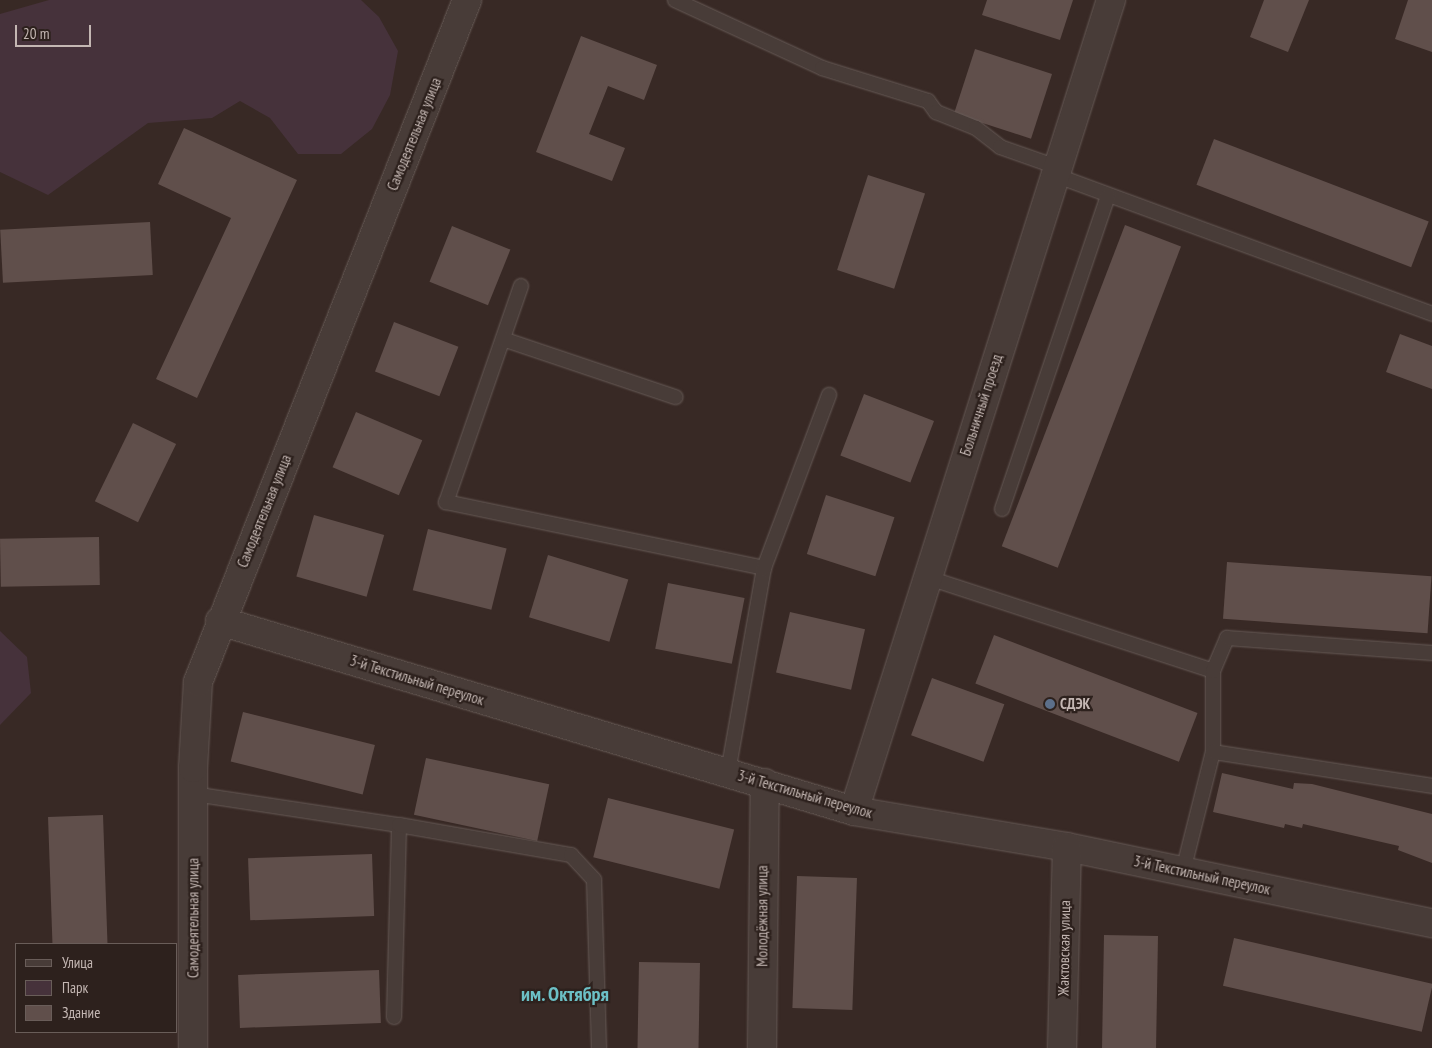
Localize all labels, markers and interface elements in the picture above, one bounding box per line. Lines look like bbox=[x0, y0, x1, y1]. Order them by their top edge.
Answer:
scale bar bbox=[18, 15, 94, 47]
text: 20 m bbox=[23, 24, 49, 43]
street label: Самодеятельная улица bbox=[383, 75, 445, 193]
street label: Больничный проезд bbox=[956, 352, 1006, 458]
street label: Самодеятельная улица bbox=[233, 452, 295, 570]
street label: 3-й Текстильный переулок bbox=[348, 651, 486, 709]
place label: СДЭК bbox=[1060, 695, 1090, 713]
marker: СДЭК bbox=[1044, 698, 1056, 710]
street label: 3-й Текстильный переулок bbox=[735, 766, 875, 822]
street label: 3-й Текстильный переулок bbox=[1132, 852, 1272, 898]
street label: Самодеятельная улица bbox=[184, 858, 202, 978]
street label: Молодёжная улица bbox=[753, 865, 771, 967]
street label: Жактовская улица bbox=[1054, 900, 1074, 996]
legend bbox=[15, 943, 178, 1033]
text: Улица bbox=[62, 953, 93, 972]
text: Парк bbox=[62, 978, 88, 997]
district label: им. Октября bbox=[520, 982, 610, 1006]
text: Здание bbox=[62, 1003, 100, 1022]

